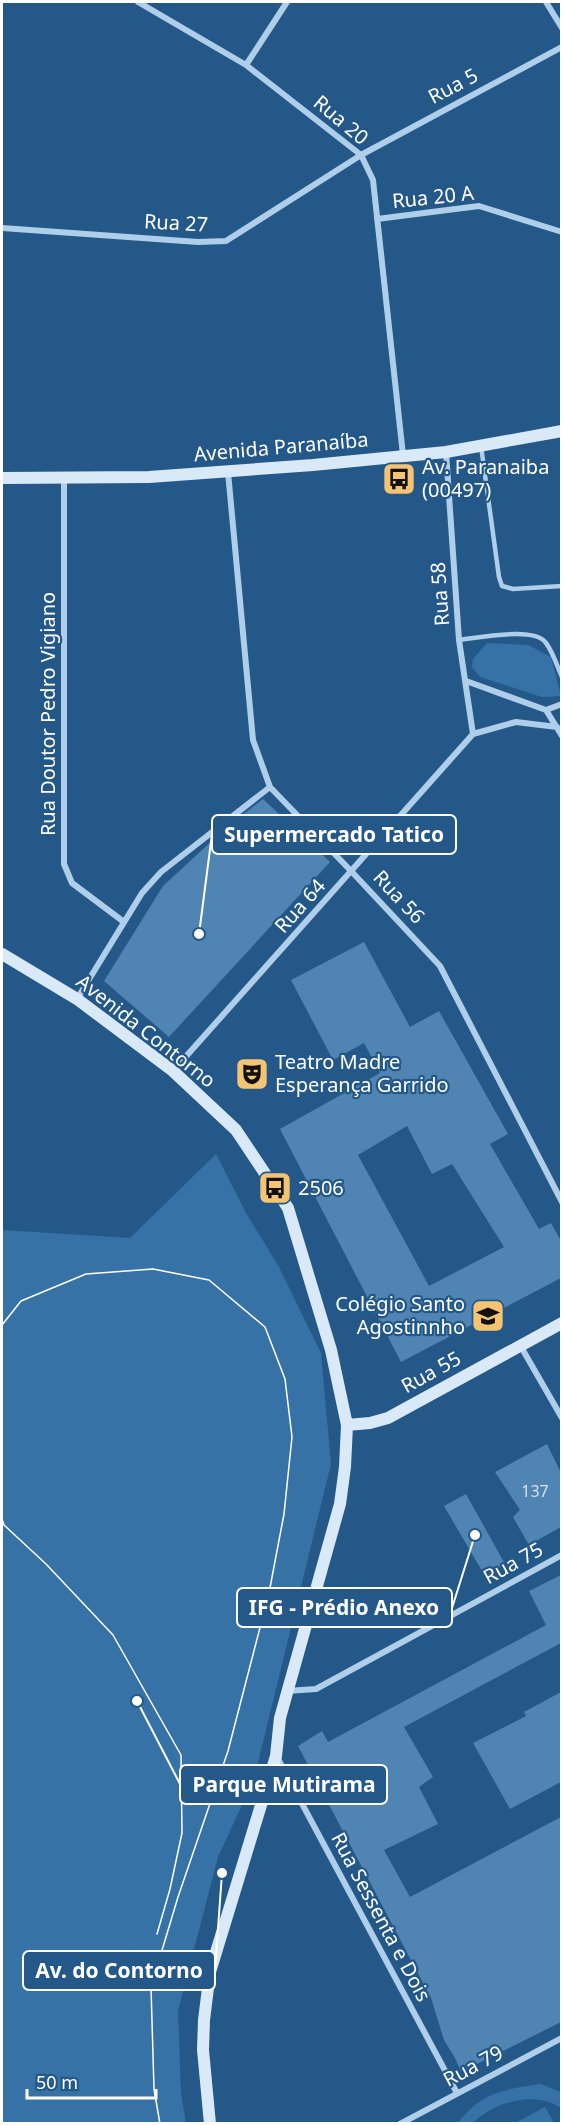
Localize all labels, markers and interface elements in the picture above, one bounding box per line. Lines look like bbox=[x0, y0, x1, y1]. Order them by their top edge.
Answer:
street label: Rua 5 bbox=[423, 61, 482, 110]
street label: Rua 20 bbox=[308, 89, 375, 151]
street label: Rua 20 A bbox=[391, 179, 475, 214]
street label: Rua 27 bbox=[143, 207, 209, 238]
street label: Avenida Paranaíba bbox=[193, 425, 369, 468]
place label: Av. Paranaiba (00497) bbox=[422, 453, 549, 503]
bus stop icon: Av. Paranaiba (00497) bbox=[381, 461, 417, 497]
street label: Rua 58 bbox=[424, 561, 455, 627]
street label: Rua Doutor Pedro Vigiano bbox=[34, 592, 61, 836]
callout: Supermercado Tatico bbox=[212, 815, 456, 854]
text: Supermercado Tatico bbox=[224, 820, 444, 848]
street label: Rua 56 bbox=[368, 864, 431, 929]
street label: Rua 64 bbox=[268, 872, 331, 939]
street label: Avenida Contorno bbox=[71, 968, 221, 1093]
place label: Teatro Madre Esperança Garrido bbox=[275, 1048, 449, 1098]
theatre icon: Teatro Madre Esperança Garrido bbox=[234, 1056, 270, 1092]
bus stop icon: 2506 bbox=[257, 1170, 293, 1206]
place label: 2506 bbox=[298, 1174, 344, 1201]
place label: Colégio Santo Agostinnho bbox=[335, 1290, 465, 1340]
school or university icon: Colégio Santo Agostinnho bbox=[470, 1298, 506, 1334]
street label: Rua 55 bbox=[396, 1344, 465, 1399]
house number: 137 bbox=[521, 1480, 549, 1502]
street label: Rua 75 bbox=[478, 1535, 547, 1590]
callout: IFG - Prédio Anexo bbox=[237, 1588, 452, 1627]
text: IFG - Prédio Anexo bbox=[249, 1593, 439, 1621]
callout: Parque Mutirama bbox=[180, 1765, 387, 1804]
text: Parque Mutirama bbox=[193, 1770, 375, 1798]
street label: Rua Sessenta e Dois bbox=[325, 1827, 437, 2006]
callout: Av. do Contorno bbox=[23, 1951, 215, 1990]
text: Av. do Contorno bbox=[35, 1956, 203, 1984]
street label: Rua 79 bbox=[438, 2039, 507, 2093]
scale bar bbox=[27, 2062, 156, 2100]
text: 50 m bbox=[36, 2070, 78, 2094]

